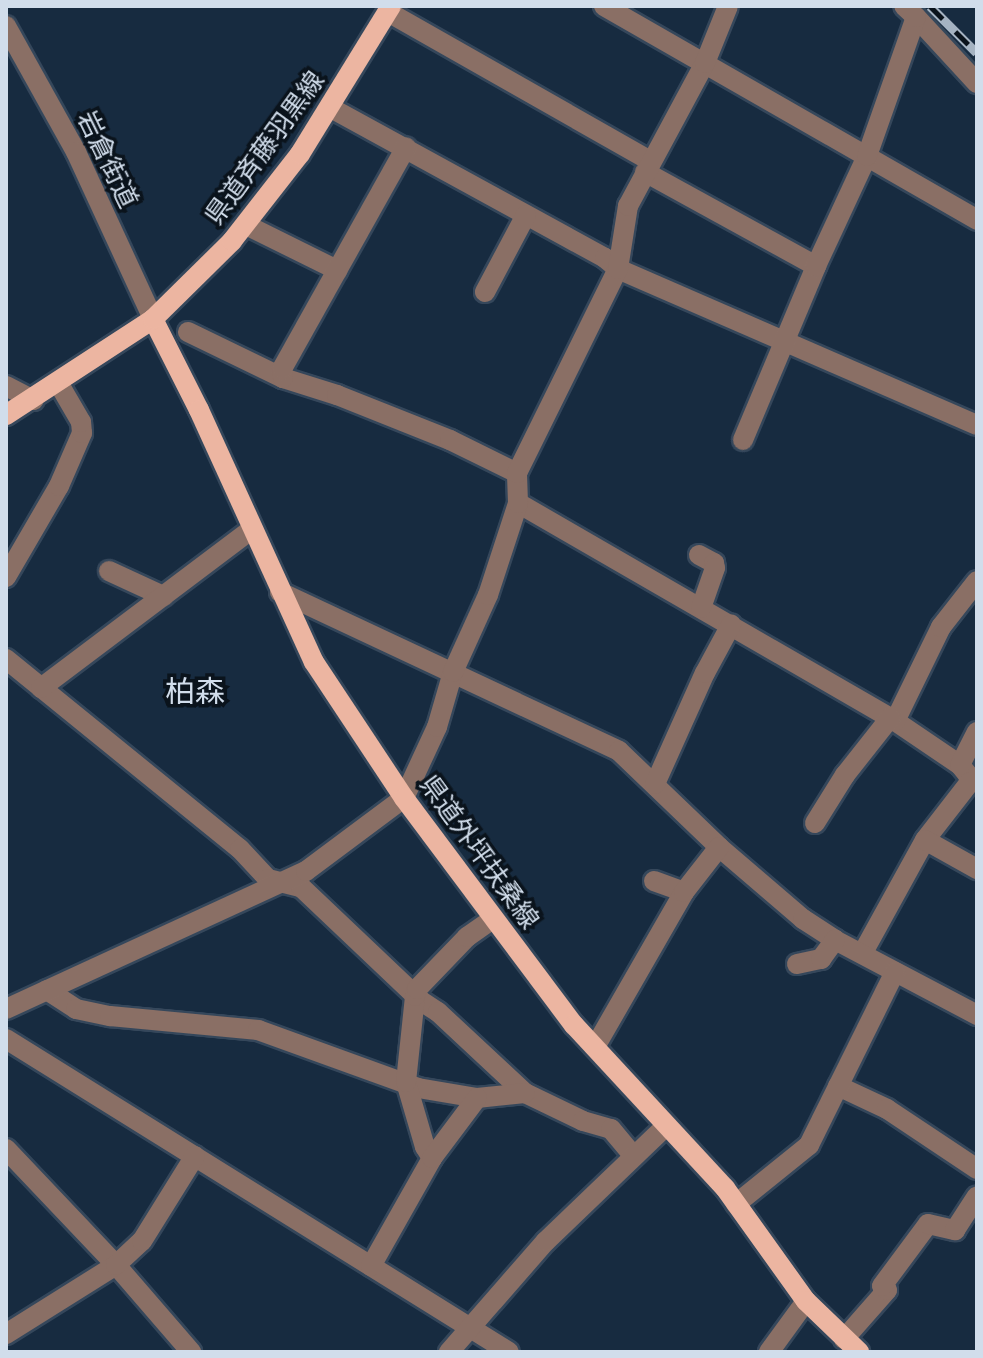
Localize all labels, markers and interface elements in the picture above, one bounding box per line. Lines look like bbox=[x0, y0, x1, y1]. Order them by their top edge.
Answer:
street label: 県道斉藤羽黒線 bbox=[200, 66, 332, 232]
street label: 岩倉街道 bbox=[69, 106, 143, 214]
district label: 柏森 bbox=[165, 675, 225, 711]
street label: 県道外坪扶桑線 bbox=[412, 770, 544, 936]

